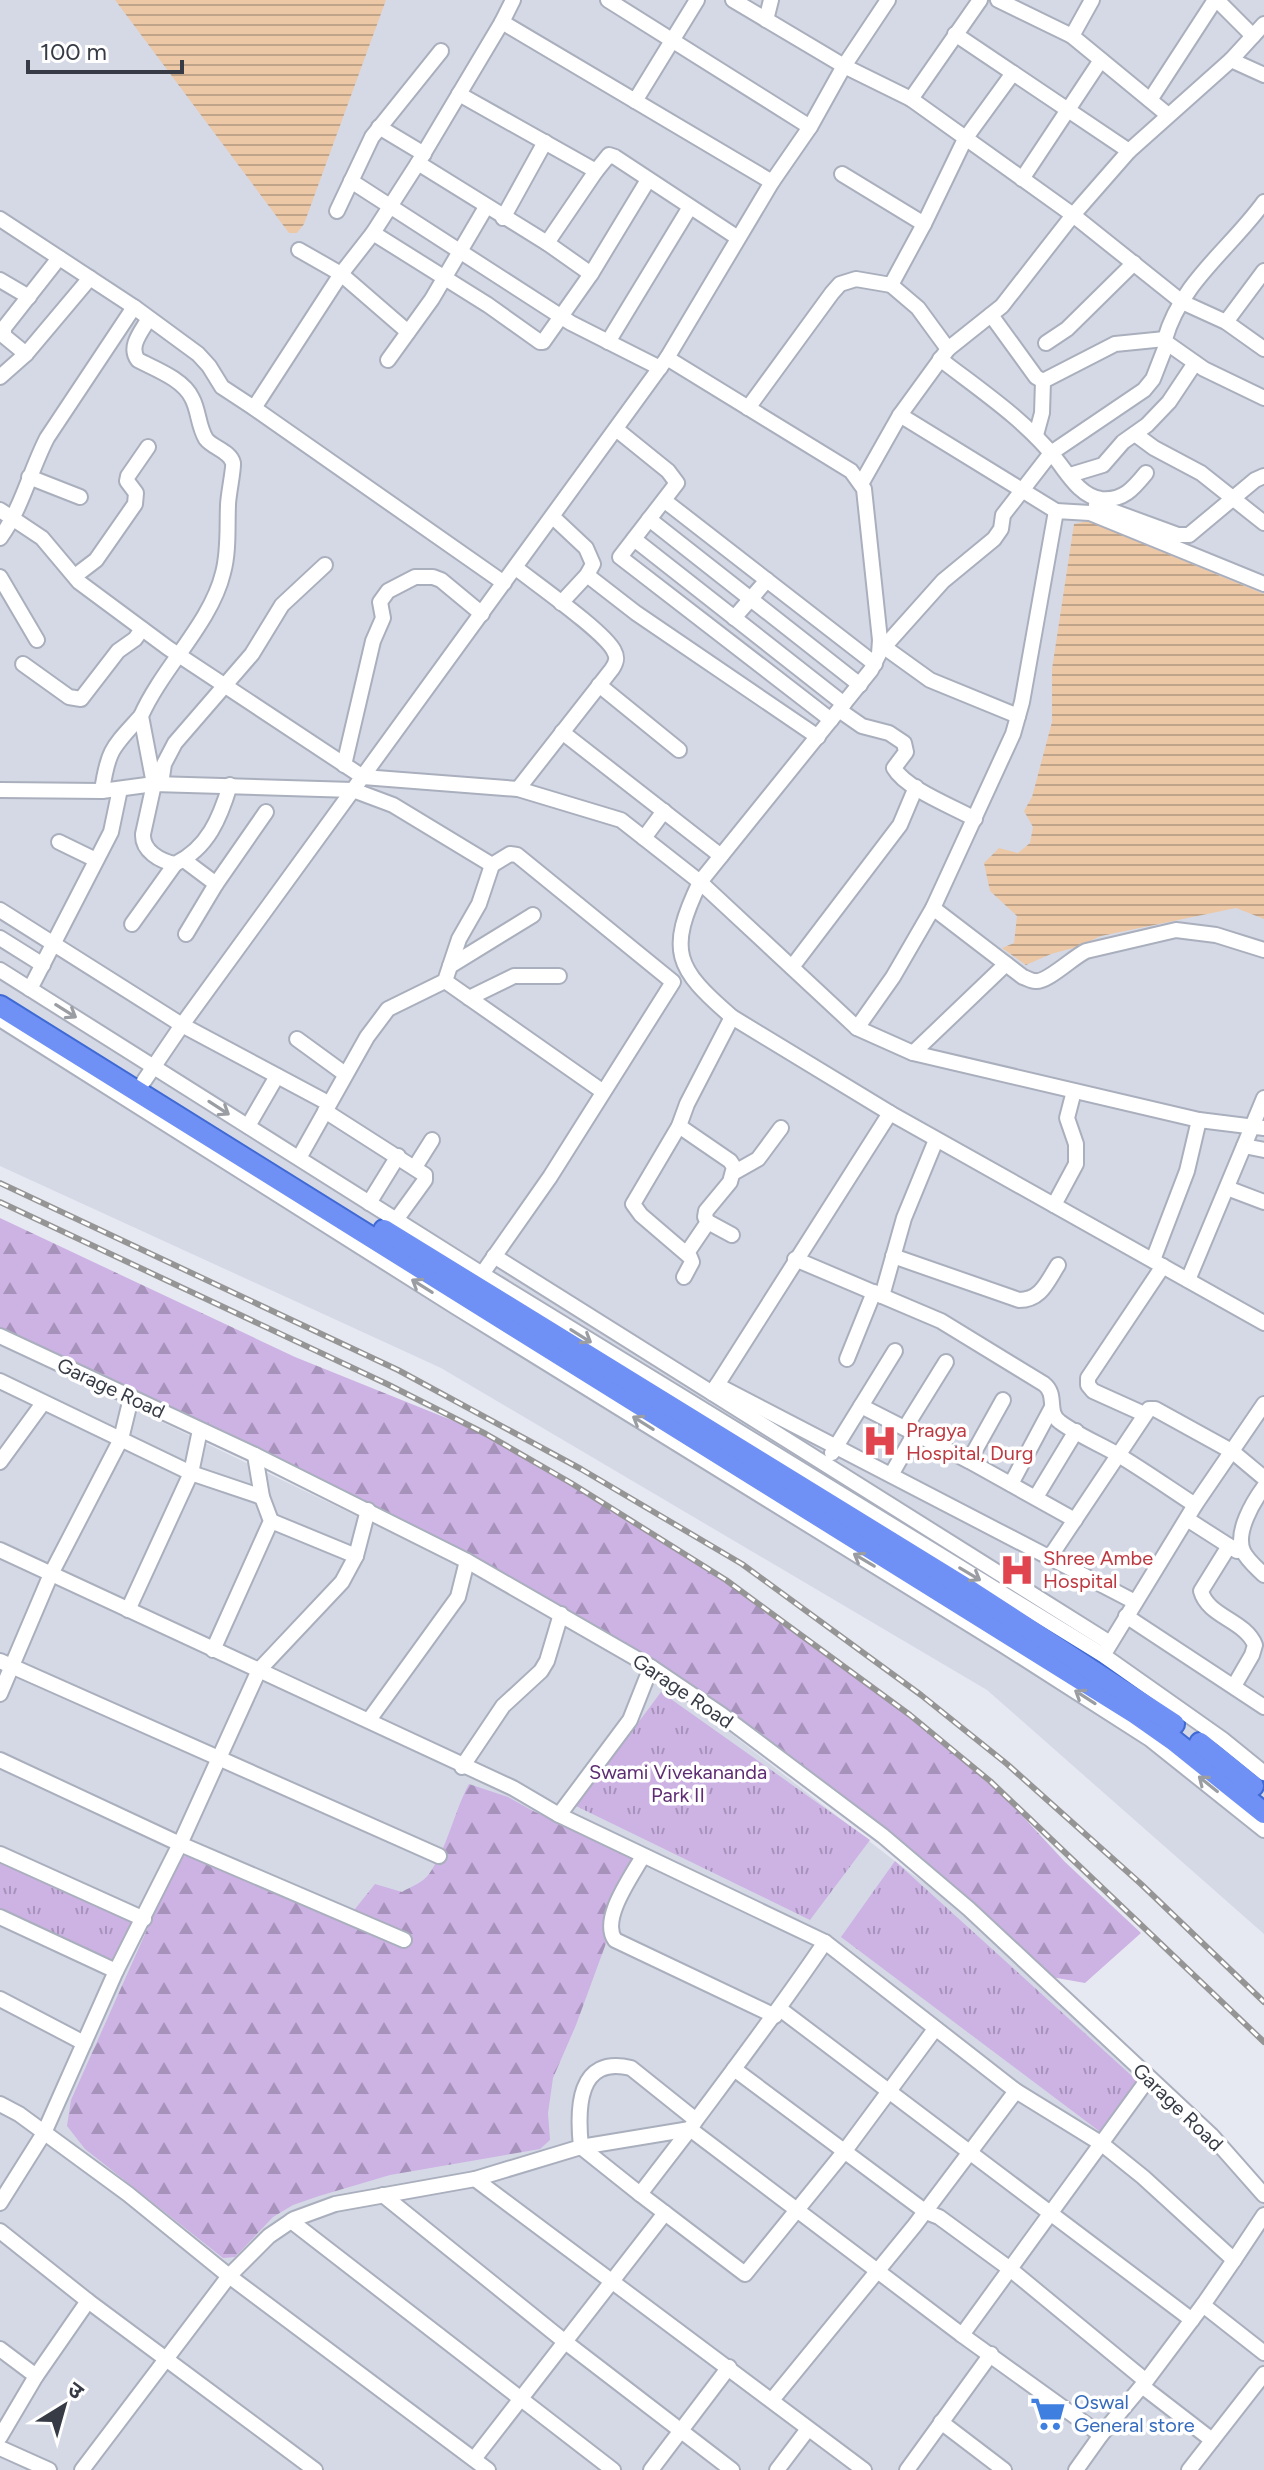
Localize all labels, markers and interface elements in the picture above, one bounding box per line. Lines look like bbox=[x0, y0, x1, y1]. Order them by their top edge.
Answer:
scale bar bbox=[28, 24, 182, 74]
text: 100 m bbox=[40, 37, 107, 66]
one-way arrow bbox=[54, 1004, 77, 1020]
one-way arrow bbox=[207, 1100, 230, 1116]
one-way arrow bbox=[411, 1277, 434, 1293]
one-way arrow bbox=[569, 1328, 592, 1344]
street label: Garage Road bbox=[53, 1353, 169, 1423]
one-way arrow bbox=[632, 1414, 655, 1430]
place label: Pragya Hospital, Durg bbox=[906, 1418, 1033, 1465]
hospital icon: Pragya Hospital, Durg bbox=[861, 1422, 899, 1460]
place label: Shree Ambe Hospital bbox=[1043, 1546, 1153, 1593]
hospital icon: Shree Ambe Hospital bbox=[998, 1551, 1036, 1589]
one-way arrow bbox=[853, 1552, 876, 1568]
one-way arrow bbox=[958, 1566, 981, 1582]
street label: Garage Road bbox=[628, 1649, 738, 1733]
one-way arrow bbox=[1074, 1689, 1096, 1706]
park label: Swami Vivekananda Park II bbox=[589, 1760, 767, 1807]
one-way arrow bbox=[1198, 1775, 1219, 1793]
street label: Garage Road bbox=[1128, 2058, 1228, 2156]
north arrow bbox=[24, 2366, 104, 2446]
text: उ bbox=[62, 2376, 90, 2406]
place label: Oswal General store bbox=[1074, 2390, 1195, 2437]
supermarket icon: Oswal General store bbox=[1029, 2395, 1067, 2433]

